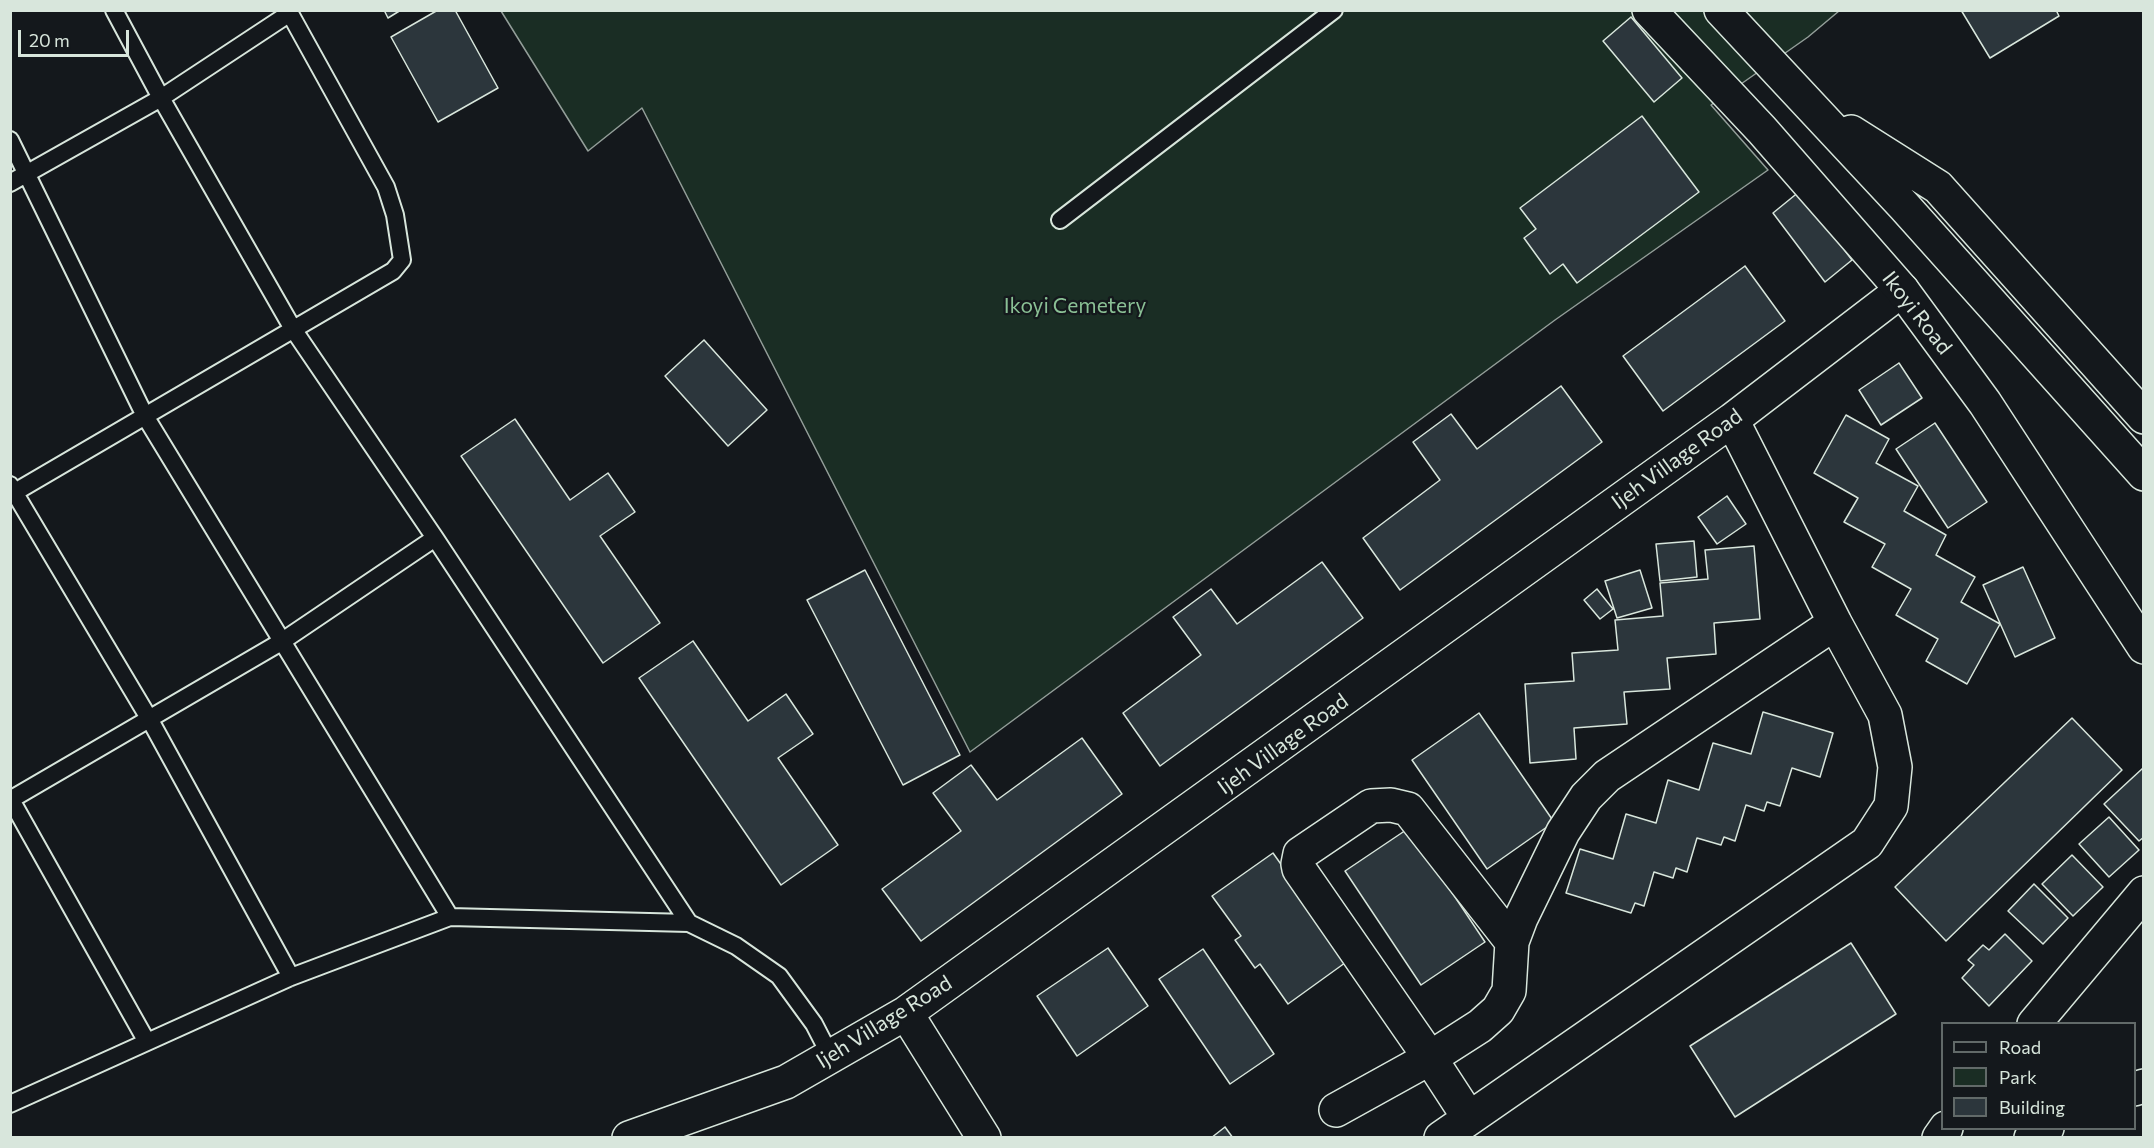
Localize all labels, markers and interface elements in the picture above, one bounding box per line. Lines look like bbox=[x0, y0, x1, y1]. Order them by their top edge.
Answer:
scale bar bbox=[21, 18, 132, 56]
text: 20 m bbox=[29, 29, 70, 51]
street label: Ikoyi Road bbox=[1877, 267, 1957, 359]
park label: Ikoyi Cemetery bbox=[1004, 293, 1146, 319]
street label: Ijeh Village Road bbox=[1607, 403, 1747, 515]
street label: Ijeh Village Road bbox=[1213, 688, 1353, 800]
street label: Ijeh Village Road bbox=[812, 970, 956, 1074]
legend bbox=[1941, 1022, 2136, 1130]
text: Road bbox=[1999, 1036, 2041, 1058]
text: Park bbox=[1999, 1066, 2037, 1088]
text: Building bbox=[1999, 1096, 2065, 1118]

